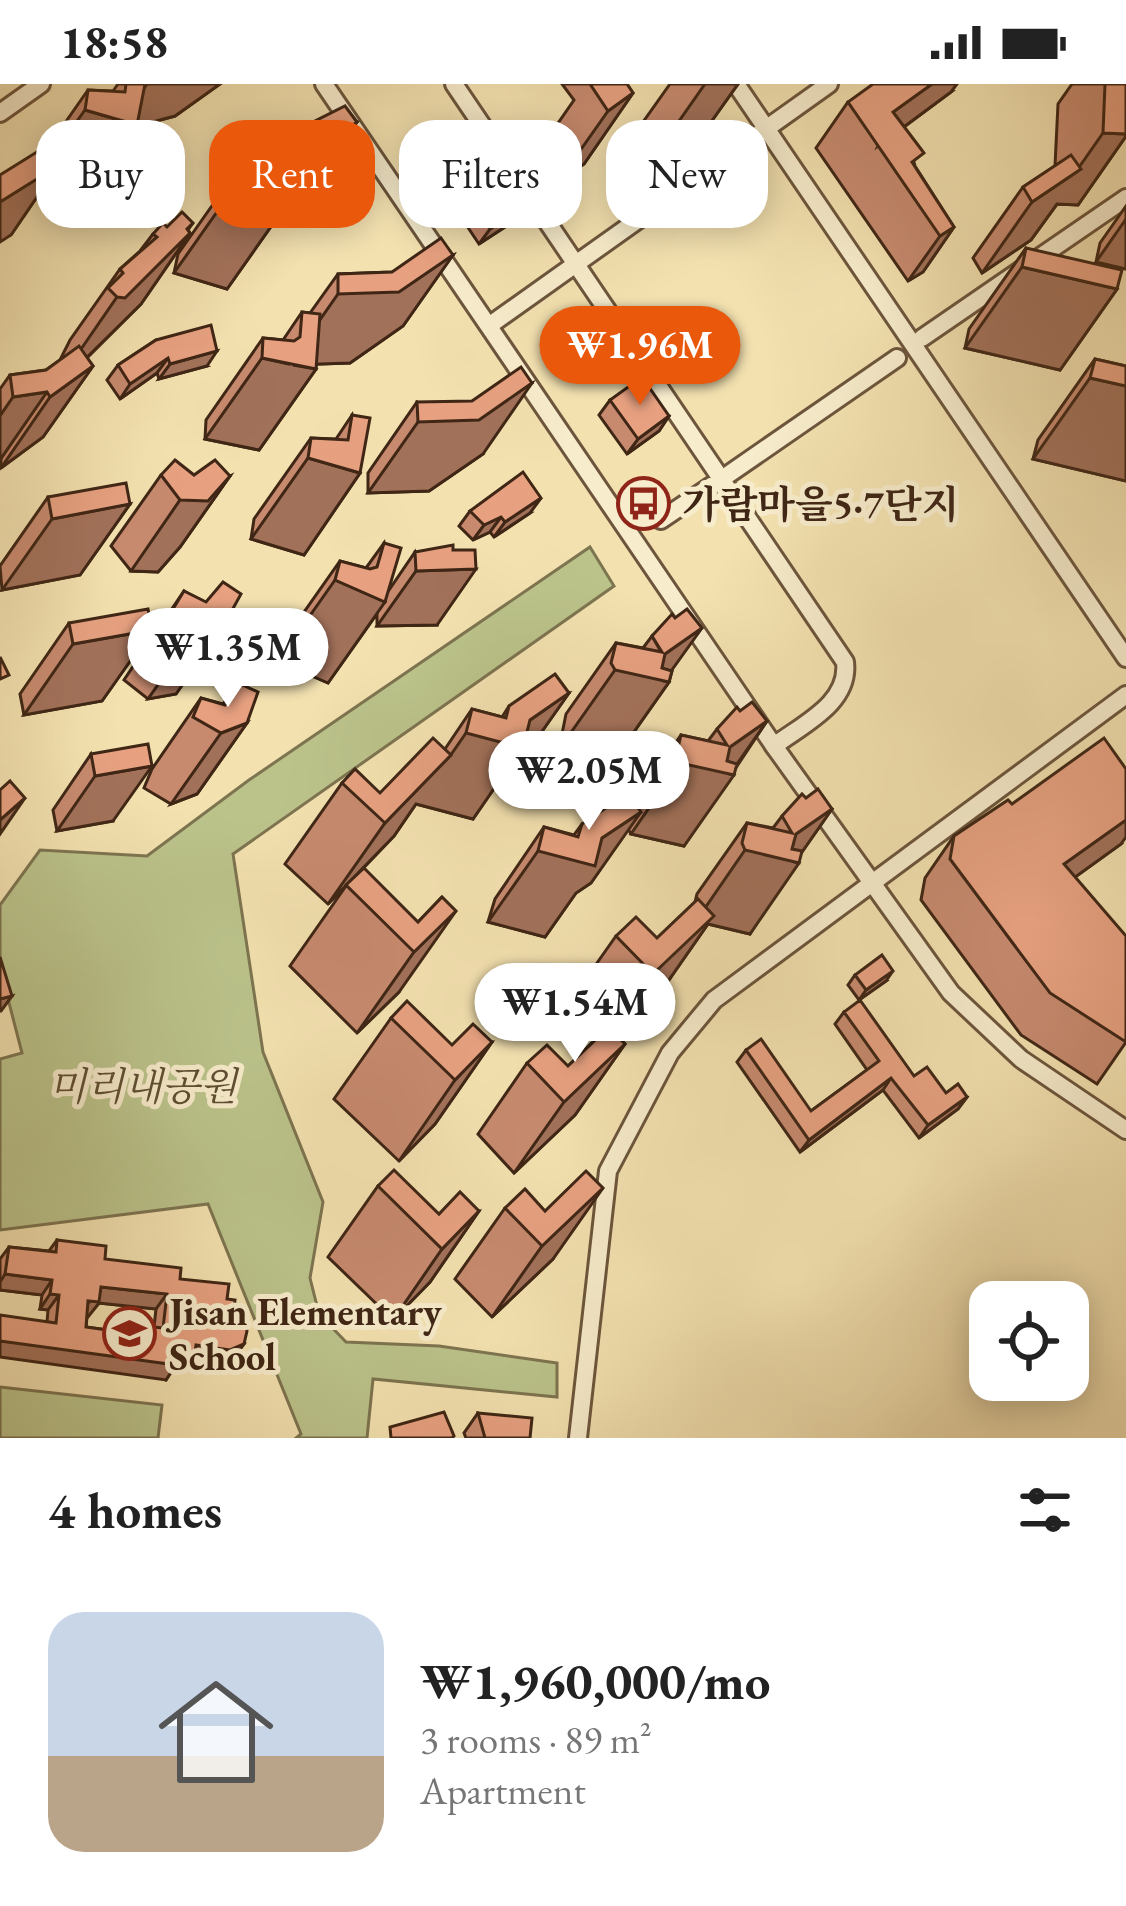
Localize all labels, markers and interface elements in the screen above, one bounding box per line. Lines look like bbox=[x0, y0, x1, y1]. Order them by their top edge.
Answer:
text: 18:58 bbox=[60, 13, 168, 71]
chip: Buy bbox=[36, 120, 185, 228]
chip: Rent bbox=[209, 120, 375, 228]
chip: Filters bbox=[399, 120, 582, 228]
chip: New bbox=[606, 120, 768, 228]
pin: ₩1.96M bbox=[542, 306, 738, 408]
text: ₩1.96M bbox=[566, 319, 714, 370]
bus stop icon: 가람마을5·7단지 bbox=[615, 476, 671, 532]
place label: 가람마을5·7단지 bbox=[682, 479, 959, 530]
pin: ₩1.35M bbox=[130, 608, 326, 710]
text: ₩1.35M bbox=[154, 621, 302, 672]
pin: ₩2.05M bbox=[491, 731, 687, 833]
text: ₩2.05M bbox=[515, 744, 663, 795]
pin: ₩1.54M bbox=[477, 963, 673, 1065]
text: ₩1.54M bbox=[501, 976, 649, 1027]
park label: 미리내공원 bbox=[49, 1061, 240, 1112]
map controls bbox=[969, 1281, 1089, 1401]
button: locate bbox=[969, 1281, 1089, 1401]
place label: Jisan Elementary School bbox=[165, 1286, 442, 1382]
school or university icon: Jisan Elementary School bbox=[102, 1305, 158, 1361]
text: 4 homes bbox=[48, 1477, 222, 1543]
icon: filters bbox=[1012, 1477, 1078, 1543]
text: ₩1,960,000/mo bbox=[420, 1648, 770, 1714]
icon: home bbox=[144, 1660, 288, 1804]
text: 3 rooms · 89 m² bbox=[420, 1714, 652, 1765]
text: Apartment bbox=[420, 1765, 586, 1816]

